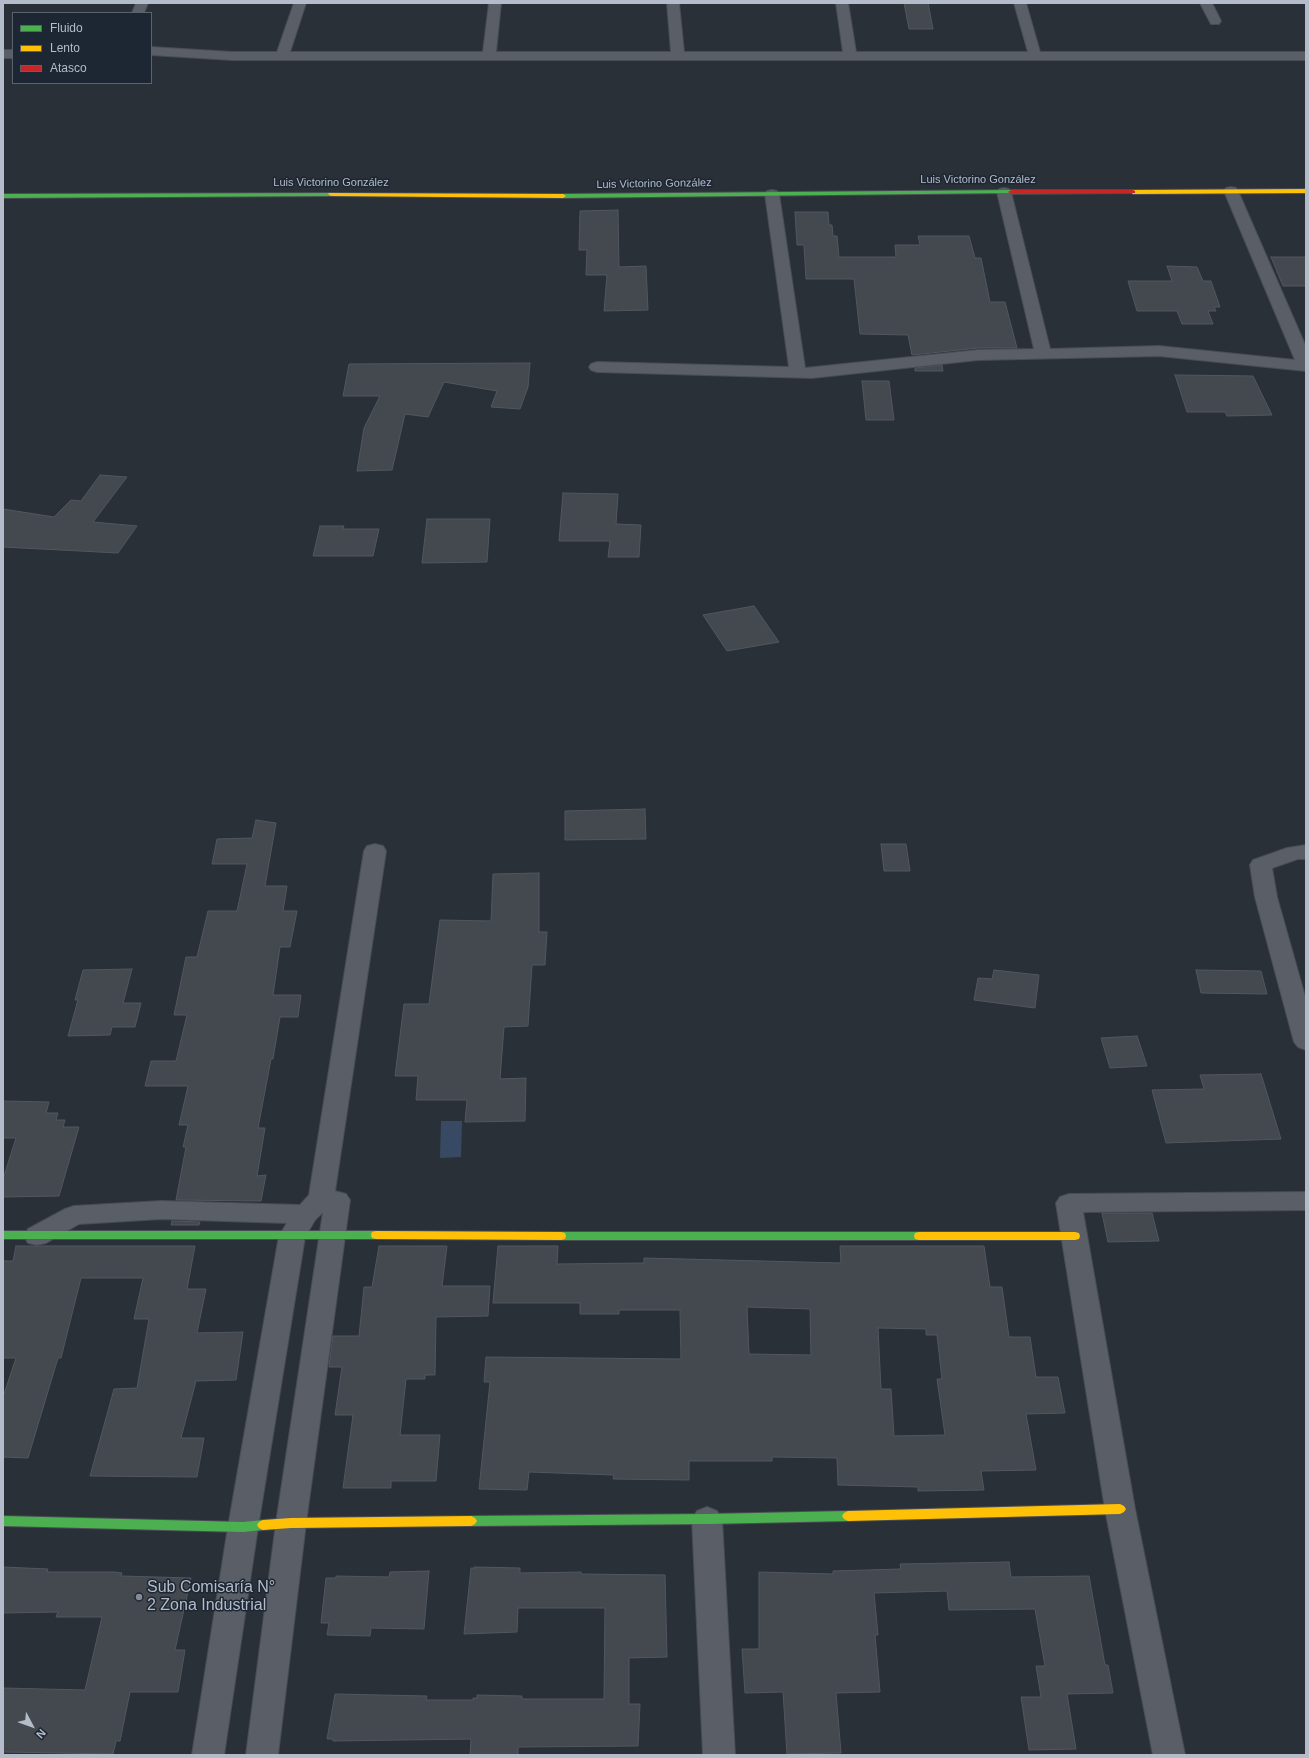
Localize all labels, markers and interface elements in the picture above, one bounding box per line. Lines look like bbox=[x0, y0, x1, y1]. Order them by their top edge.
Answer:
legend bbox=[12, 12, 152, 84]
text: Fluido bbox=[50, 21, 83, 35]
text: Lento bbox=[50, 41, 80, 55]
text: Atasco bbox=[50, 61, 87, 75]
street label: Luis Victorino González bbox=[920, 173, 1036, 187]
street label: Luis Victorino González bbox=[273, 176, 389, 190]
street label: Luis Victorino González bbox=[596, 176, 712, 192]
place label: Sub Comisaría N° 2 Zona Industrial bbox=[147, 1578, 275, 1616]
marker: Sub Comisaría N° 2 Zona Industrial bbox=[134, 1592, 144, 1602]
north arrow bbox=[12, 1706, 52, 1746]
text: N bbox=[34, 1727, 48, 1741]

